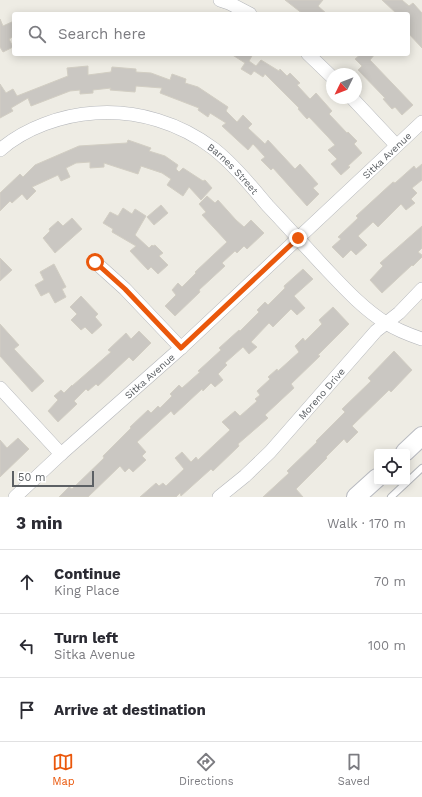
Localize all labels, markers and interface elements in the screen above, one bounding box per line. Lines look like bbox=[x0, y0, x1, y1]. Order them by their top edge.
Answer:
search box bbox=[12, 12, 410, 56]
icon: search bbox=[26, 23, 48, 45]
text: Search here bbox=[58, 25, 146, 43]
north arrow bbox=[326, 68, 362, 104]
street label: Sitka Avenue bbox=[360, 130, 414, 181]
street label: Barnes Street bbox=[205, 141, 261, 197]
route end bbox=[289, 229, 307, 247]
route start bbox=[86, 253, 104, 271]
street label: Sitka Avenue bbox=[123, 351, 177, 401]
street label: Moreno Drive bbox=[296, 366, 347, 422]
map controls bbox=[374, 449, 410, 485]
button: locate bbox=[374, 449, 410, 485]
scale bar bbox=[12, 469, 94, 488]
text: 50 m bbox=[18, 471, 45, 484]
text: 3 min bbox=[16, 513, 62, 533]
text: Walk · 170 m bbox=[327, 516, 406, 531]
text: Continue bbox=[54, 565, 121, 583]
icon: ahead bbox=[16, 571, 38, 593]
text: 70 m bbox=[374, 574, 406, 589]
text: King Place bbox=[54, 583, 119, 598]
text: Turn left bbox=[54, 629, 118, 647]
icon: left bbox=[16, 635, 38, 657]
text: 100 m bbox=[368, 638, 406, 653]
text: Sitka Avenue bbox=[54, 647, 135, 662]
icon: arrive bbox=[16, 699, 38, 721]
text: Arrive at destination bbox=[54, 701, 206, 719]
tab: Map bbox=[52, 751, 75, 788]
tab: Directions bbox=[179, 751, 233, 788]
tab: Saved bbox=[338, 751, 370, 788]

